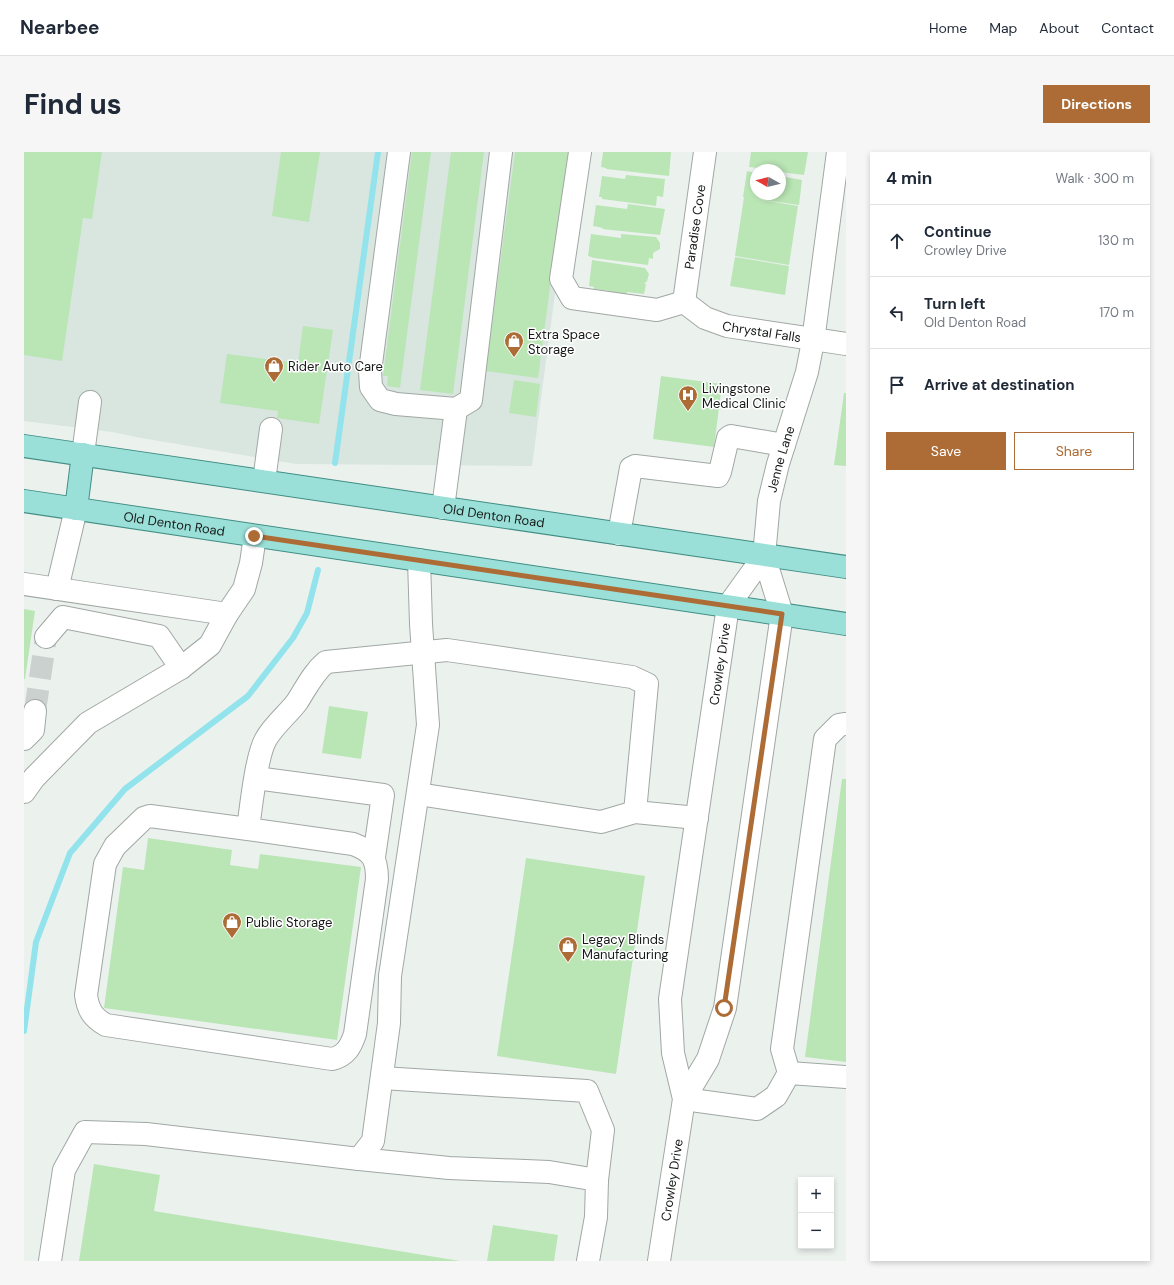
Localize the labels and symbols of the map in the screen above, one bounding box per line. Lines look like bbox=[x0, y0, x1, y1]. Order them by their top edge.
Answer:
north arrow bbox=[750, 164, 786, 200]
street label: Paradise Cove bbox=[681, 183, 709, 270]
street label: Chrystal Falls bbox=[721, 317, 802, 346]
place label: Extra Space Storage bbox=[528, 326, 600, 358]
shop icon: Extra Space Storage bbox=[503, 330, 525, 358]
shop icon: Rider Auto Care bbox=[263, 355, 285, 383]
place label: Rider Auto Care bbox=[288, 358, 383, 375]
place label: Livingstone Medical Clinic bbox=[702, 380, 786, 412]
hospital icon: Livingstone Medical Clinic bbox=[677, 384, 699, 412]
street label: Jenne Lane bbox=[763, 424, 799, 494]
street label: Old Denton Road bbox=[442, 500, 546, 532]
street label: Old Denton Road bbox=[122, 508, 226, 540]
route end bbox=[245, 527, 263, 545]
street label: Crowley Drive bbox=[705, 622, 734, 706]
shop icon: Public Storage bbox=[221, 911, 243, 939]
place label: Public Storage bbox=[246, 914, 332, 931]
place label: Legacy Blinds Manufacturing bbox=[582, 931, 669, 963]
shop icon: Legacy Blinds Manufacturing bbox=[557, 935, 579, 963]
route start bbox=[715, 999, 733, 1017]
street label: Crowley Drive bbox=[657, 1138, 687, 1222]

